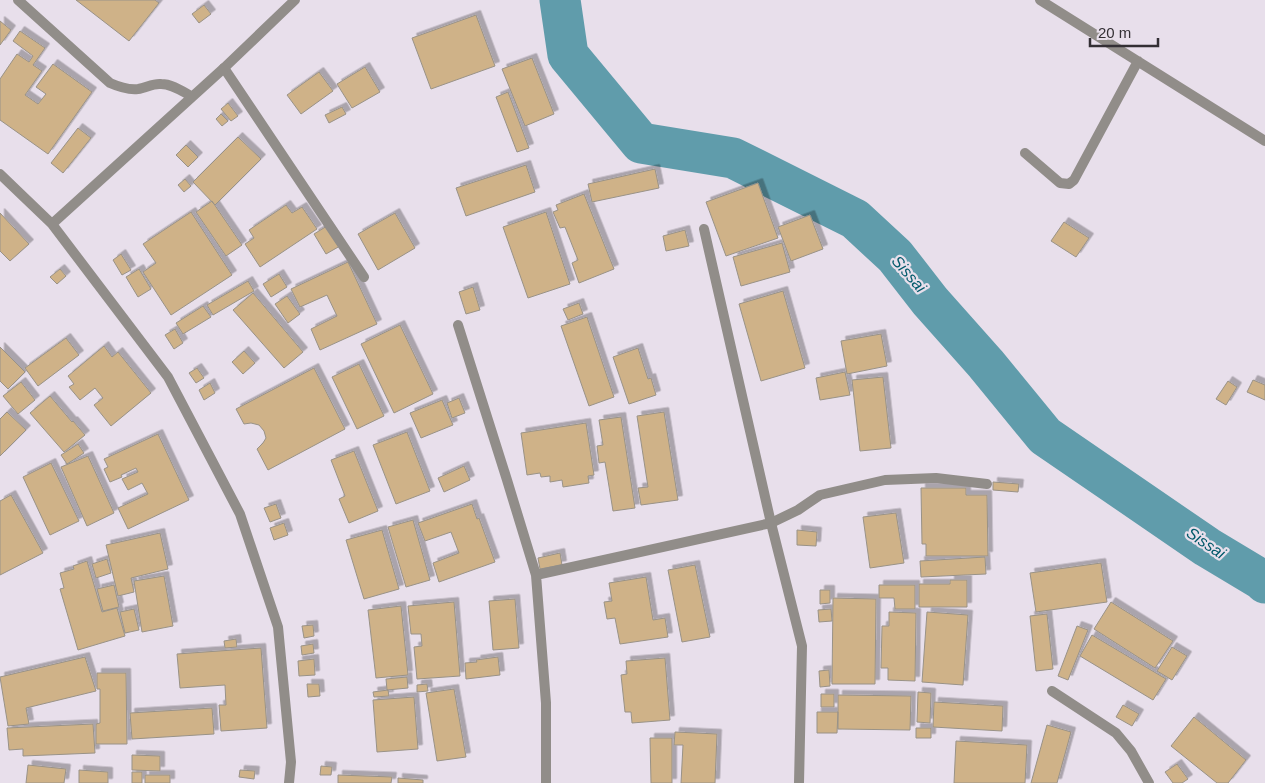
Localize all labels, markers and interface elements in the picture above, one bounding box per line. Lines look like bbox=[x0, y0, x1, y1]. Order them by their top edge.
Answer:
scale bar bbox=[1090, 15, 1158, 47]
text: 20 m bbox=[1098, 24, 1131, 41]
water label: Sissai bbox=[889, 252, 930, 296]
water label: Sissai bbox=[1184, 524, 1229, 562]

